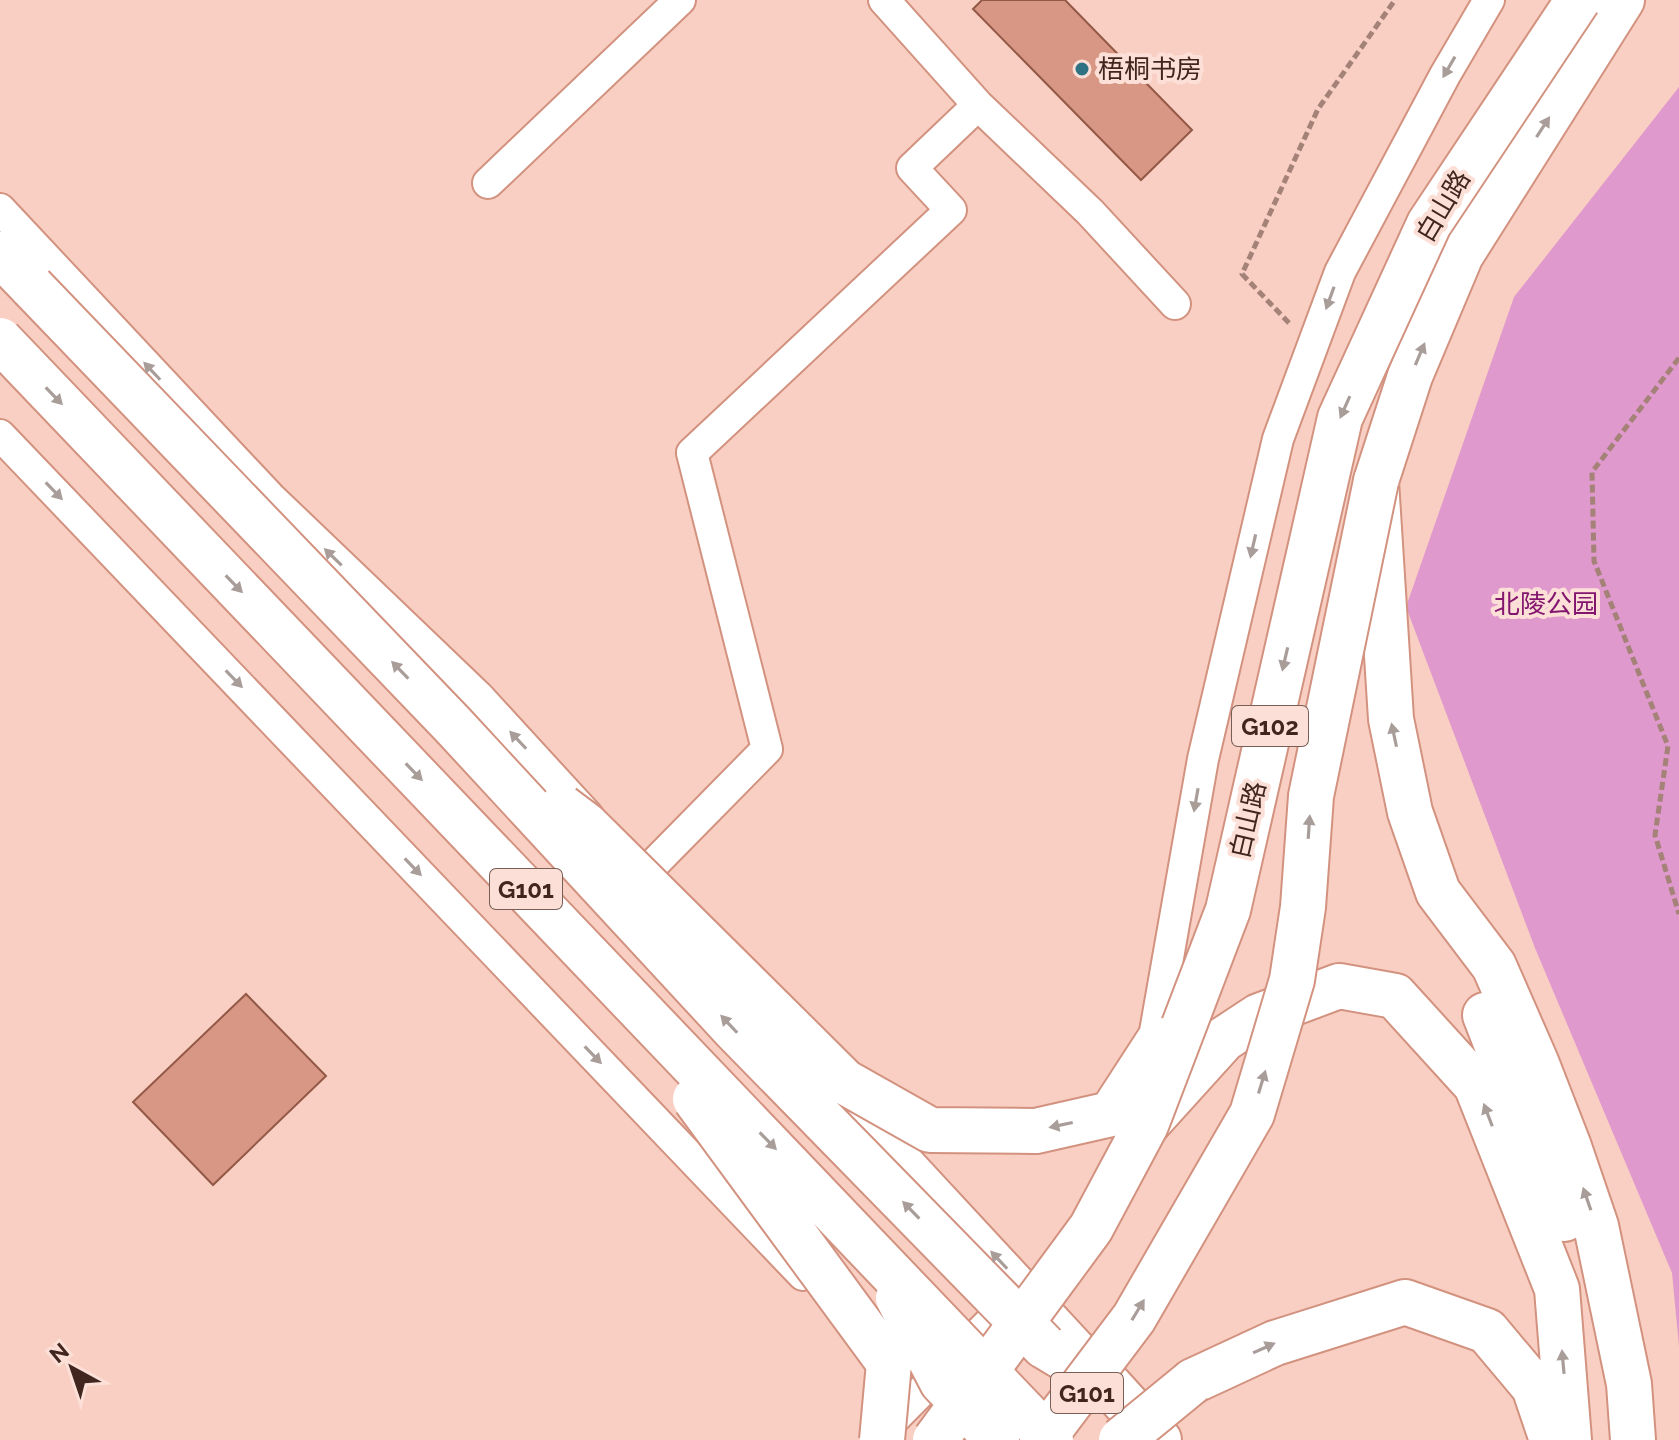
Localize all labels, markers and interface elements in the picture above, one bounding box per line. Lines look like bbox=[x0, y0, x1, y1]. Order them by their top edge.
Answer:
place label: 梧桐书房 bbox=[1098, 54, 1202, 84]
one-way arrow bbox=[1442, 56, 1456, 79]
marker: 梧桐书房 bbox=[1073, 60, 1091, 78]
one-way arrow bbox=[1536, 116, 1551, 137]
street label: 白山路 bbox=[1410, 165, 1476, 247]
one-way arrow bbox=[1323, 286, 1336, 310]
one-way arrow bbox=[1413, 342, 1426, 366]
one-way arrow bbox=[143, 362, 162, 381]
one-way arrow bbox=[44, 386, 63, 405]
one-way arrow bbox=[1338, 395, 1352, 419]
one-way arrow bbox=[44, 481, 63, 500]
one-way arrow bbox=[1246, 534, 1259, 559]
one-way arrow bbox=[324, 549, 343, 567]
one-way arrow bbox=[224, 574, 242, 593]
park label: 北陵公园 bbox=[1494, 589, 1598, 619]
one-way arrow bbox=[1278, 647, 1291, 672]
one-way arrow bbox=[391, 661, 409, 680]
one-way arrow bbox=[224, 669, 242, 688]
road number: G102 bbox=[1232, 706, 1308, 746]
one-way arrow bbox=[1387, 722, 1400, 747]
one-way arrow bbox=[509, 731, 527, 750]
one-way arrow bbox=[404, 762, 422, 781]
street label: 白山路 bbox=[1225, 779, 1271, 861]
one-way arrow bbox=[1189, 787, 1201, 812]
one-way arrow bbox=[1302, 814, 1315, 839]
one-way arrow bbox=[404, 857, 422, 876]
road number: G101 bbox=[490, 869, 562, 909]
one-way arrow bbox=[721, 1015, 739, 1034]
one-way arrow bbox=[583, 1045, 602, 1064]
one-way arrow bbox=[1256, 1069, 1269, 1093]
one-way arrow bbox=[1481, 1103, 1494, 1127]
one-way arrow bbox=[1048, 1119, 1073, 1132]
one-way arrow bbox=[758, 1131, 777, 1150]
one-way arrow bbox=[1580, 1187, 1593, 1211]
one-way arrow bbox=[902, 1201, 921, 1220]
one-way arrow bbox=[990, 1250, 1008, 1269]
one-way arrow bbox=[1131, 1299, 1145, 1321]
north arrow bbox=[32, 1328, 112, 1408]
text: N bbox=[44, 1337, 74, 1368]
one-way arrow bbox=[1252, 1341, 1275, 1355]
one-way arrow bbox=[1556, 1349, 1569, 1374]
road number: G101 bbox=[1051, 1373, 1123, 1413]

